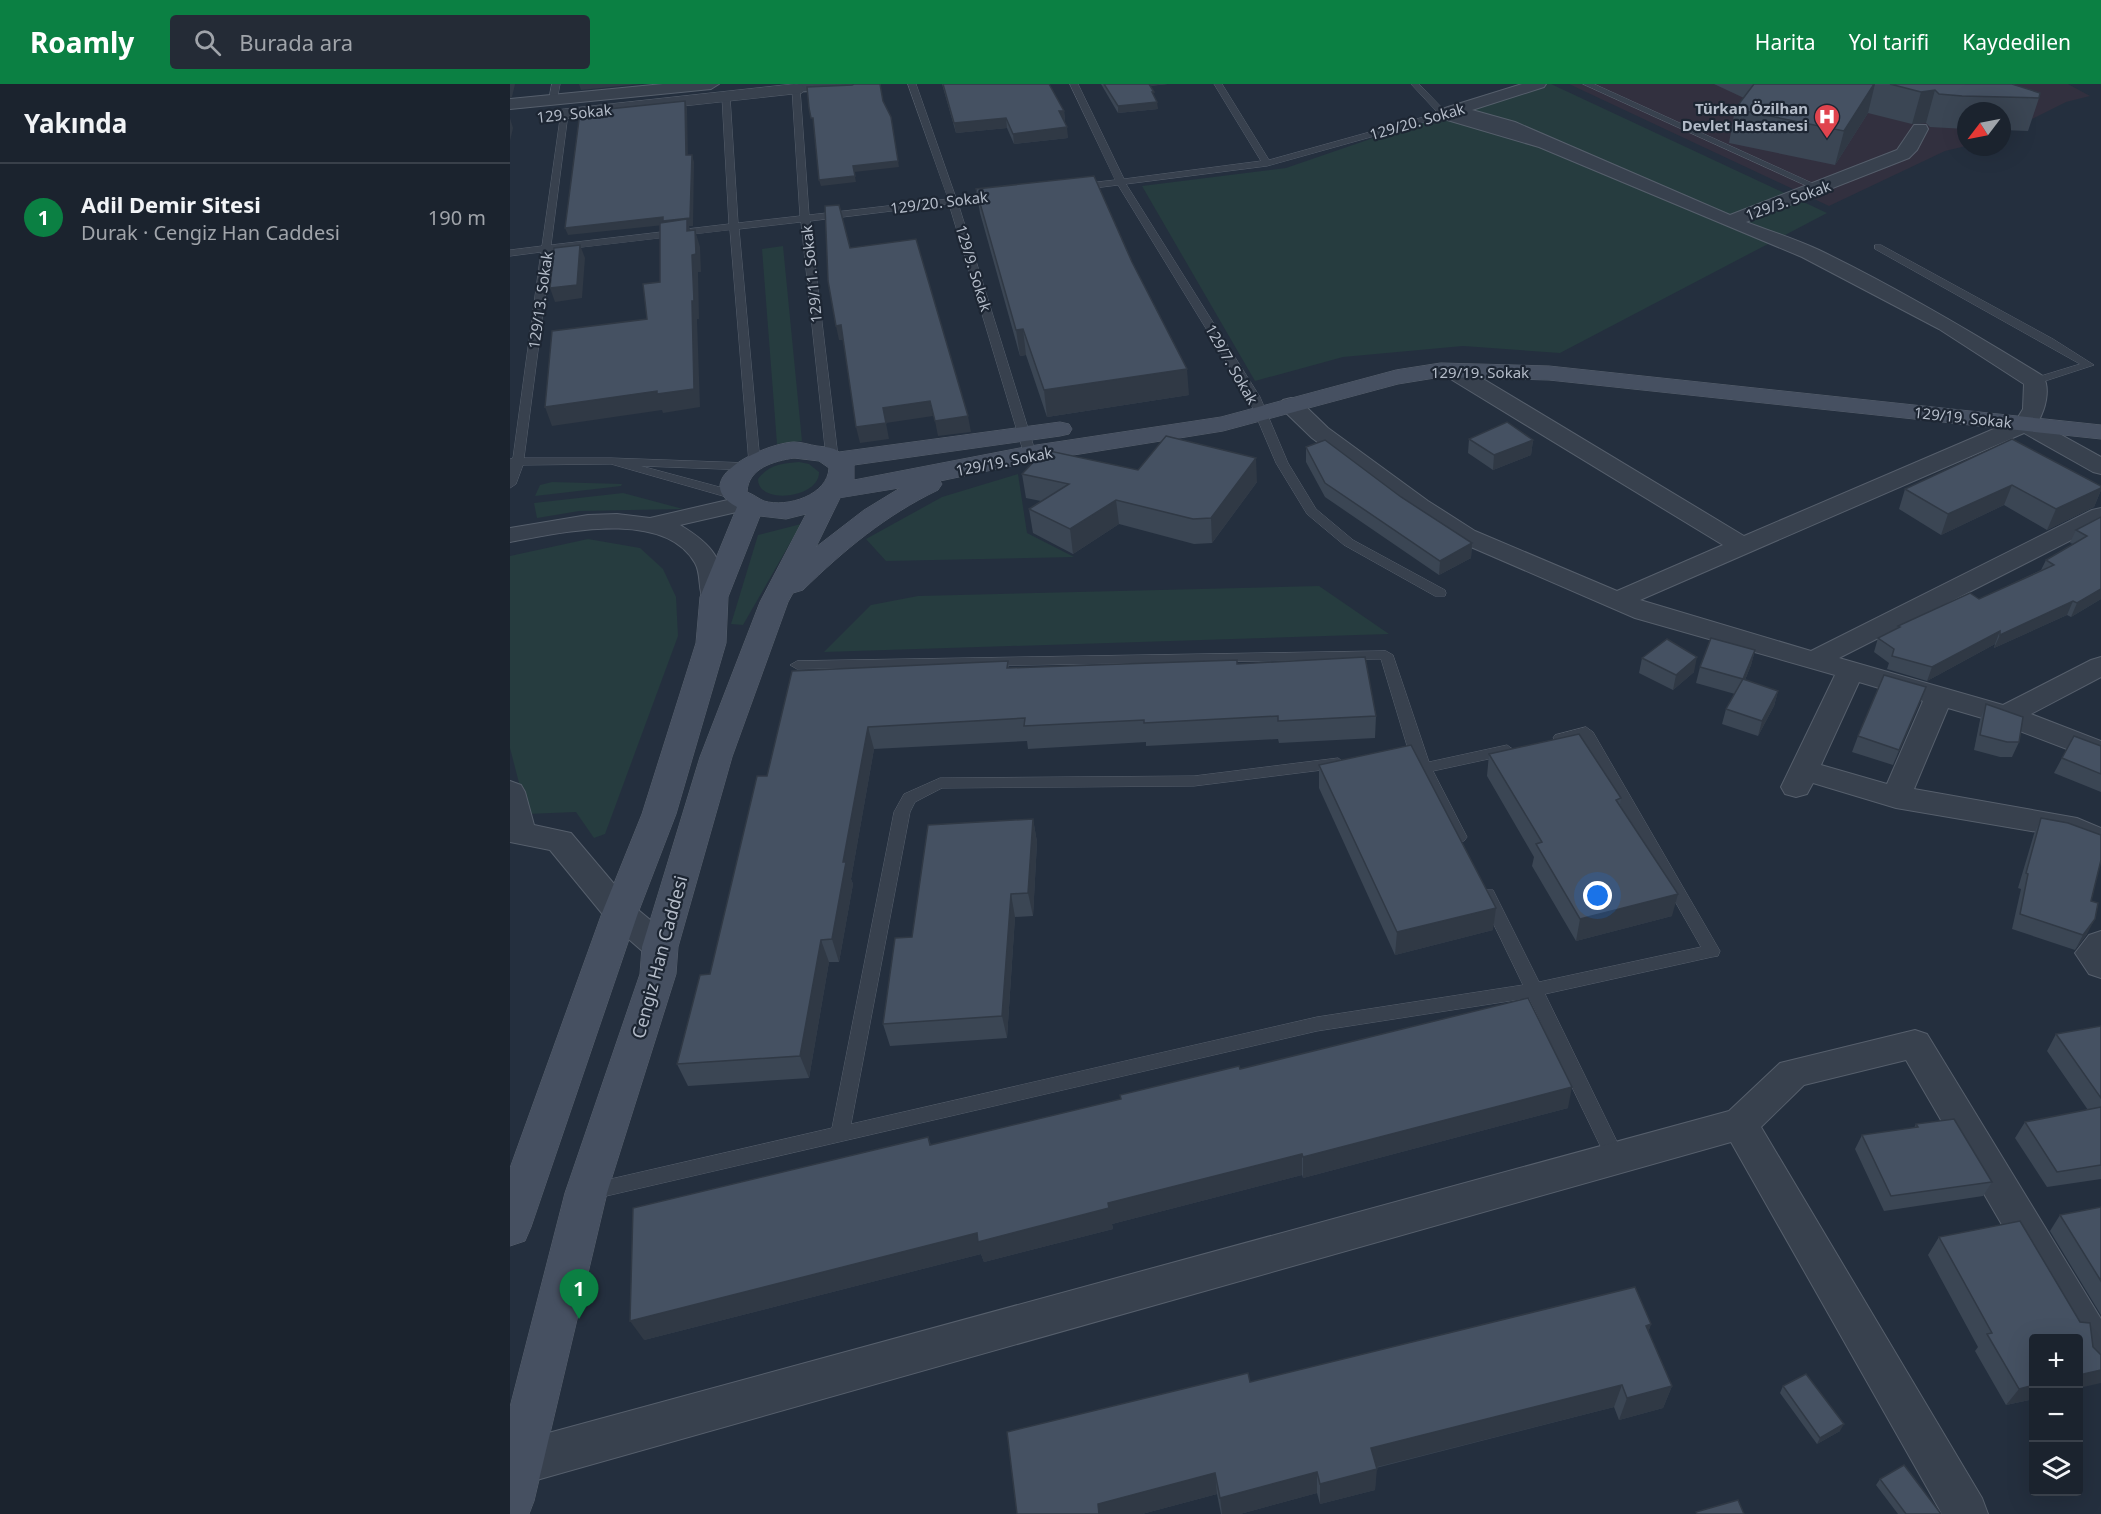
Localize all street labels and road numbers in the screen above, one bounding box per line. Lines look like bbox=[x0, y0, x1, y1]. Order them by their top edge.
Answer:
street label: 129/20. Sokak bbox=[1367, 98, 1467, 144]
street label: 129. Sokak bbox=[535, 99, 613, 127]
street label: 129/3. Sokak bbox=[1742, 175, 1834, 225]
street label: 129/20. Sokak bbox=[889, 186, 989, 218]
street label: 129/9. Sokak bbox=[951, 222, 997, 314]
street label: 129/11. Sokak bbox=[796, 224, 826, 324]
street label: 129/13. Sokak bbox=[523, 250, 557, 350]
street label: 129/7. Sokak bbox=[1201, 320, 1263, 408]
street label: 129/19. Sokak bbox=[1431, 362, 1529, 382]
street label: 129/19. Sokak bbox=[1913, 402, 2013, 432]
street label: 129/19. Sokak bbox=[954, 442, 1054, 480]
street label: Cengiz Han Caddesi bbox=[626, 873, 692, 1041]

